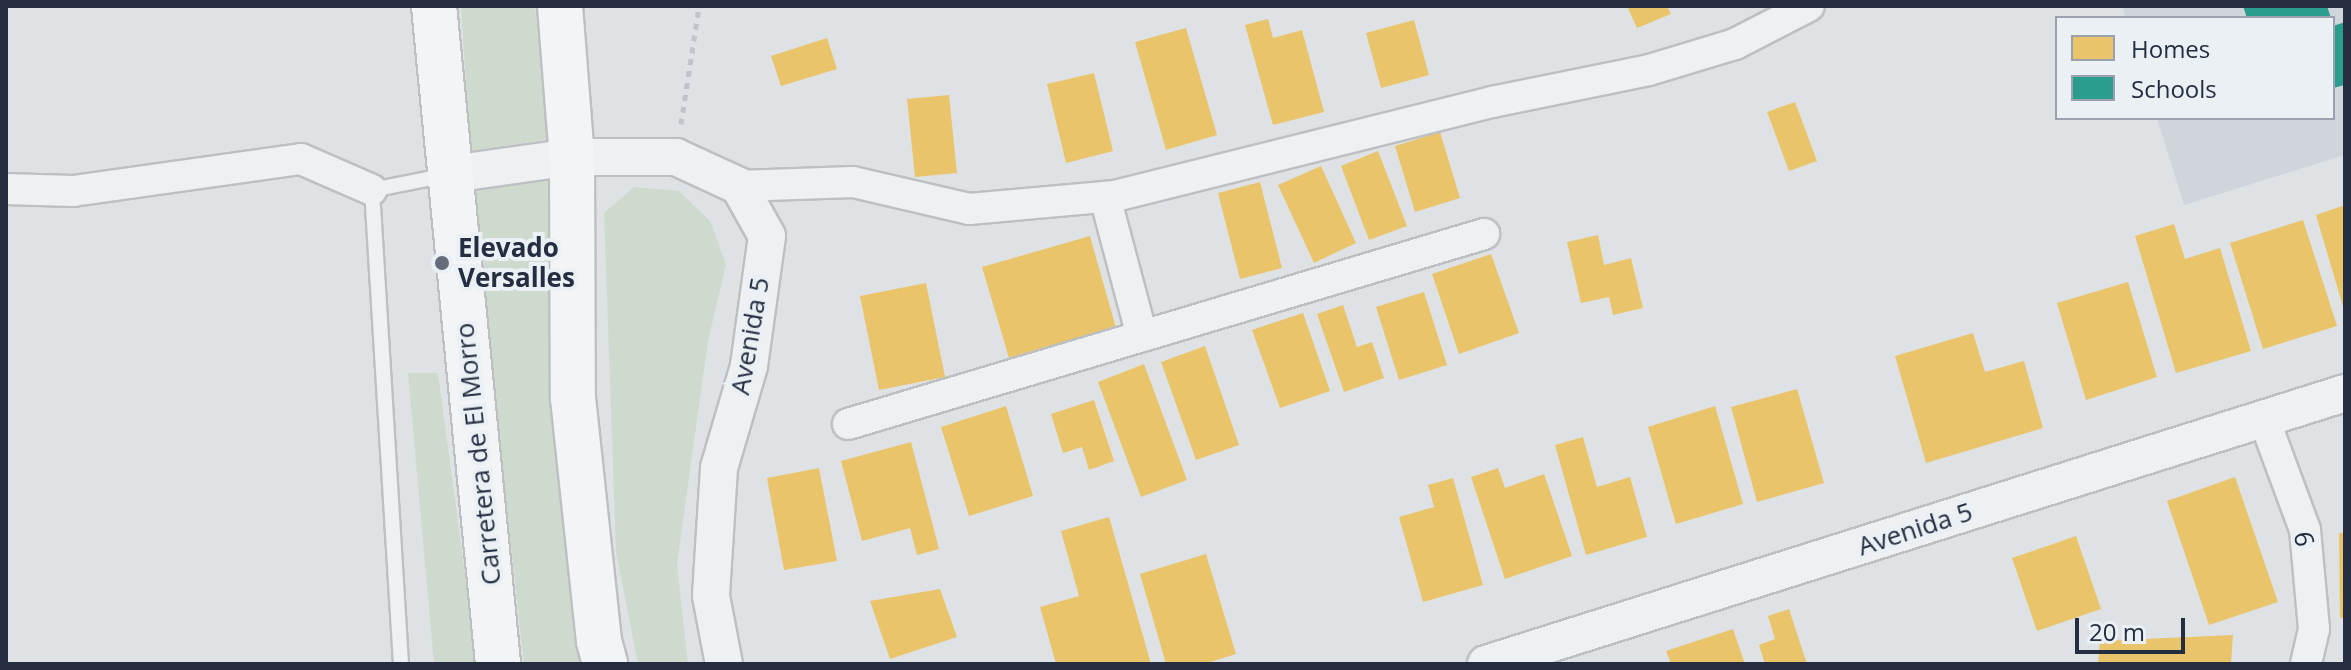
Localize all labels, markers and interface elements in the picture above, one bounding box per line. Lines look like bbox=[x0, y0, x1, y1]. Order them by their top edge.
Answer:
legend bbox=[2055, 16, 2335, 120]
text: Homes bbox=[2131, 32, 2210, 65]
text: Schools bbox=[2131, 72, 2217, 105]
place label: Elevado Versalles bbox=[458, 232, 575, 294]
marker: Elevado Versalles bbox=[433, 254, 451, 272]
street label: Avenida 5 bbox=[724, 275, 776, 397]
street label: Carretera de El Morro bbox=[449, 321, 507, 587]
street label: Avenida 5 bbox=[1854, 496, 1976, 562]
street label: 6 bbox=[2287, 529, 2321, 549]
scale bar bbox=[2079, 602, 2189, 652]
text: 20 m bbox=[2089, 615, 2145, 648]

